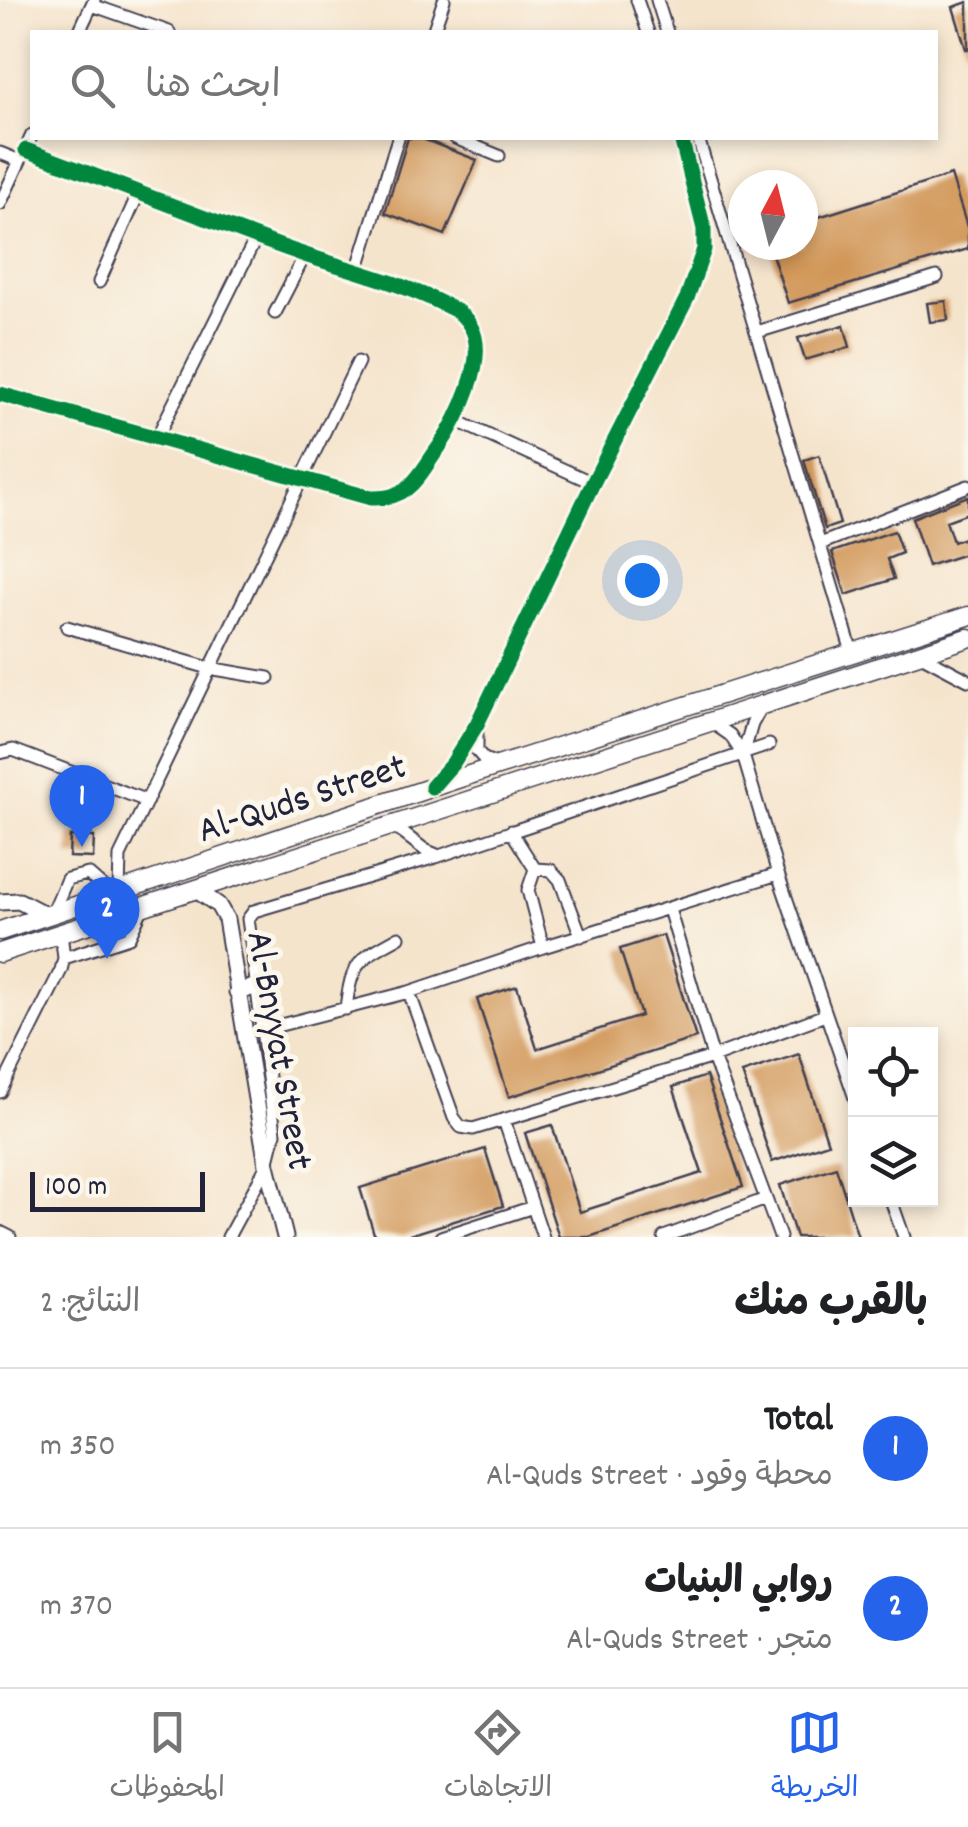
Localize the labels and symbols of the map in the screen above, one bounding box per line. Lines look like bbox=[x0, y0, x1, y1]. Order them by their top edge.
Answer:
north arrow bbox=[728, 170, 818, 260]
your location bbox=[617, 555, 668, 606]
street label: Al-Quds Street bbox=[191, 742, 414, 861]
pin: 1 bbox=[49, 764, 114, 847]
pin: 2 bbox=[74, 876, 140, 959]
street label: Al-Bnyyat Street bbox=[228, 927, 325, 1175]
scale bar bbox=[30, 1167, 205, 1212]

